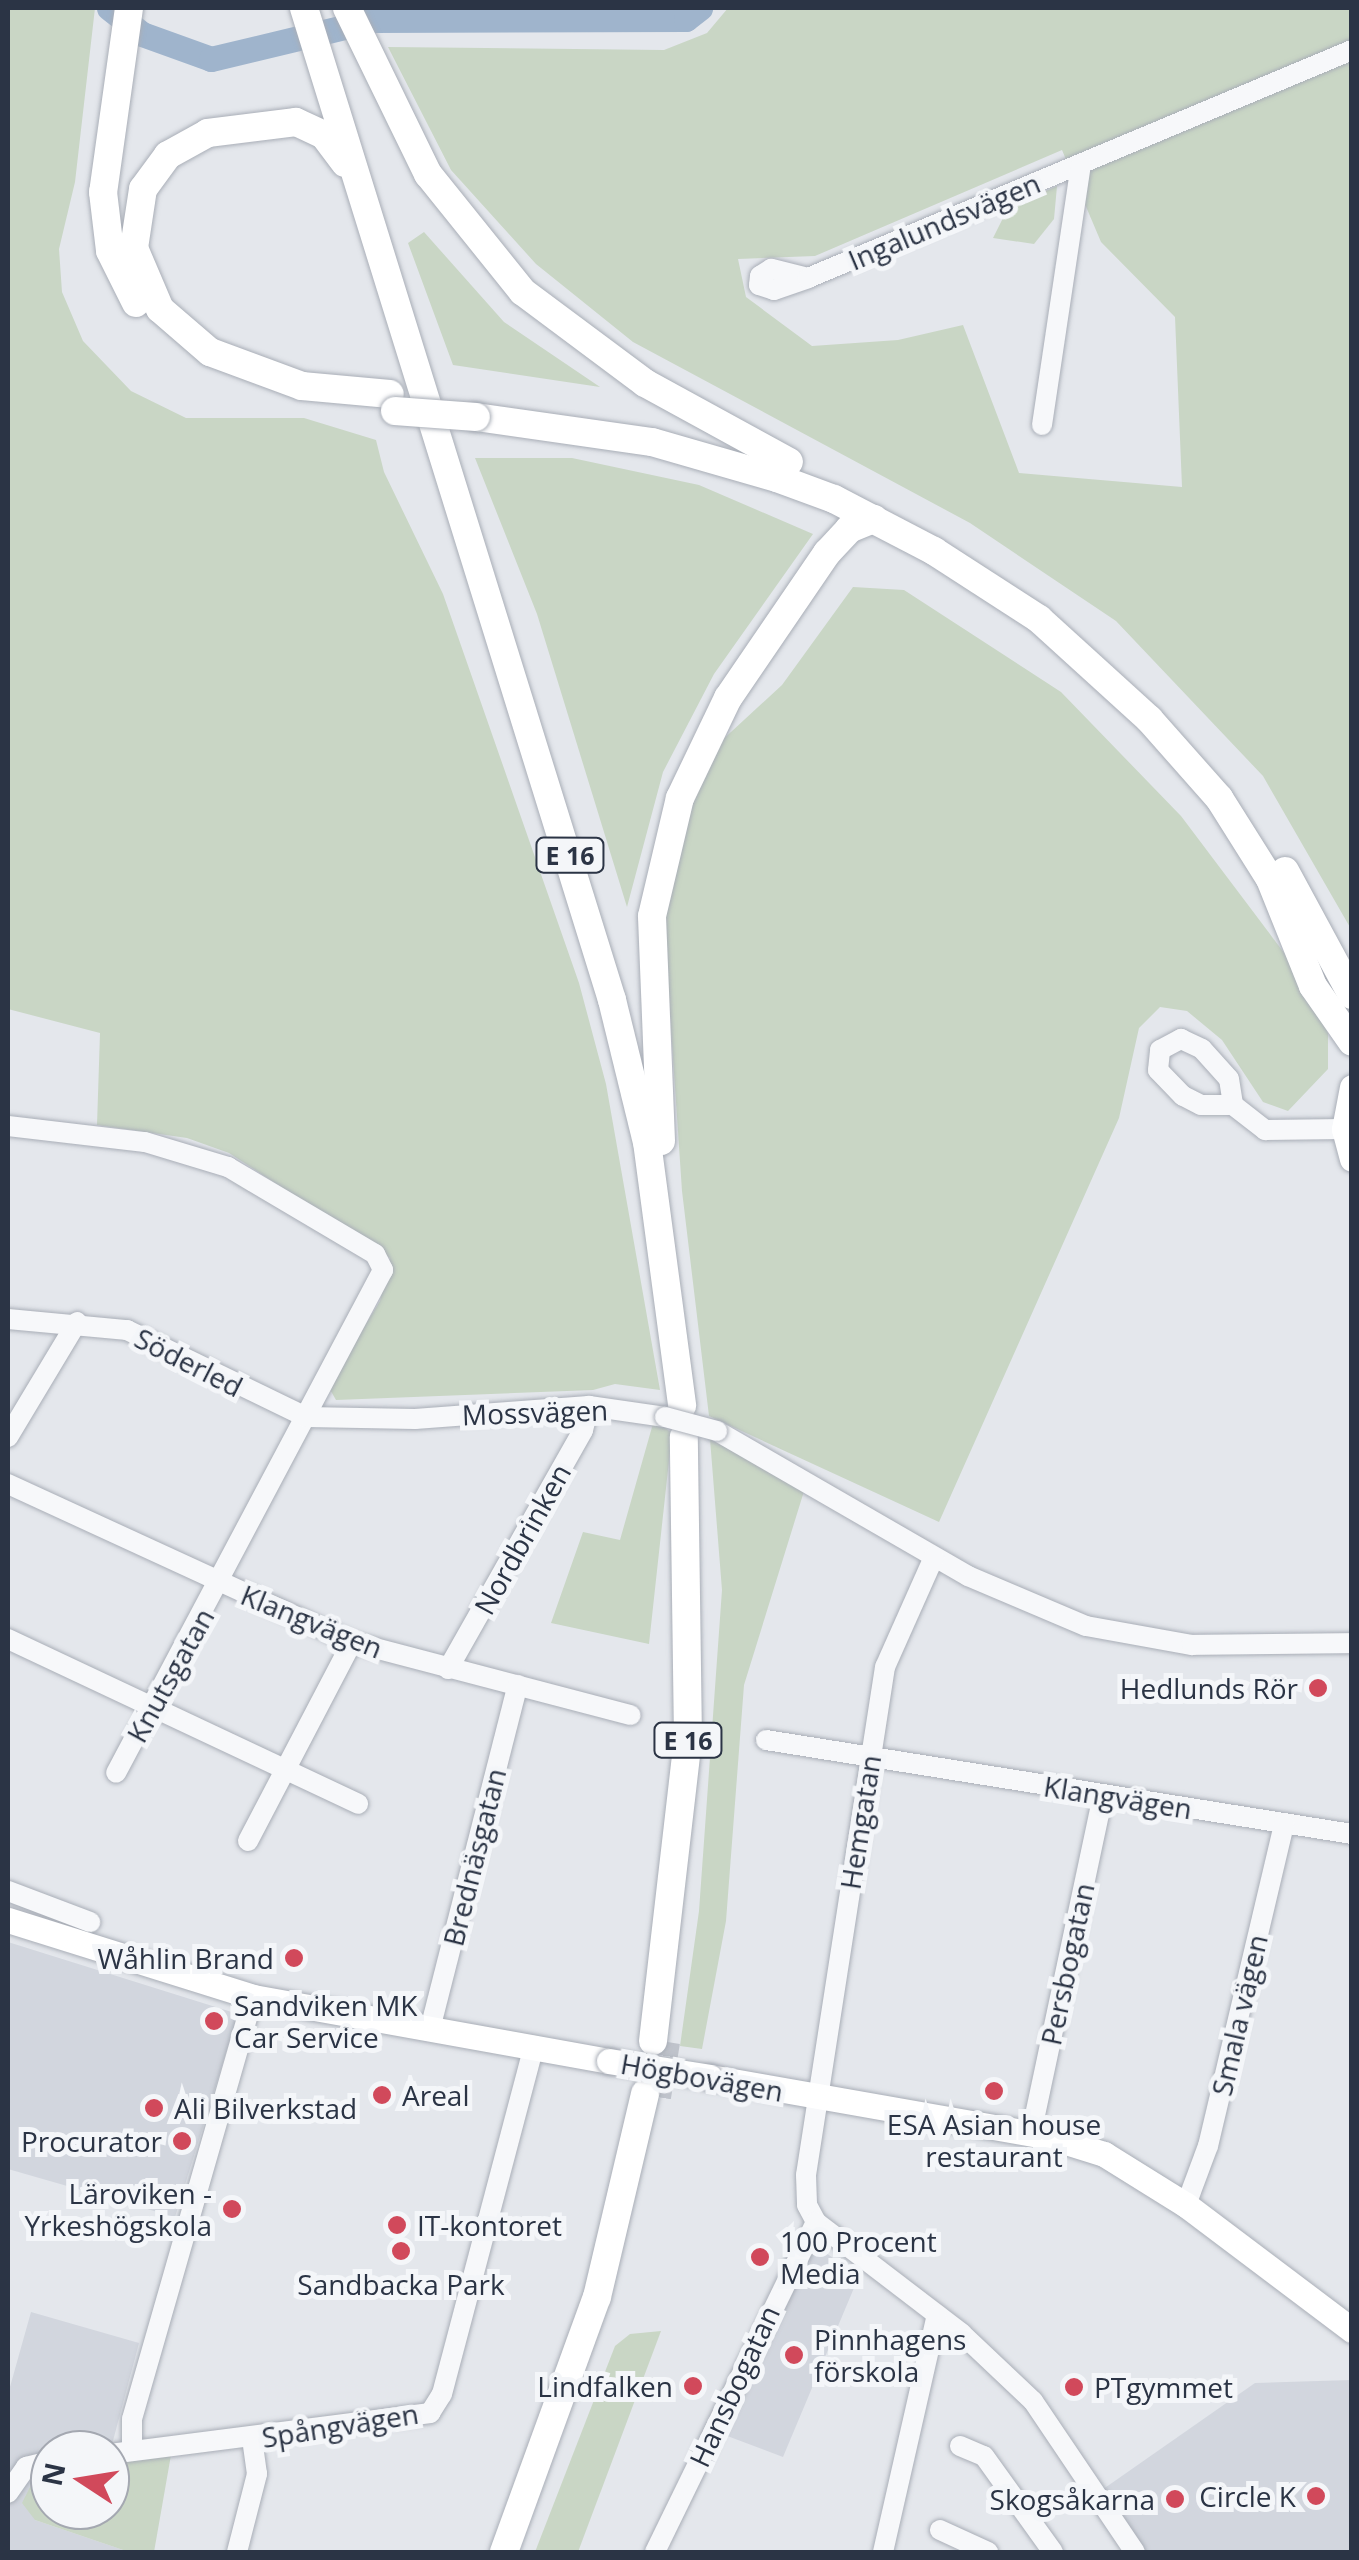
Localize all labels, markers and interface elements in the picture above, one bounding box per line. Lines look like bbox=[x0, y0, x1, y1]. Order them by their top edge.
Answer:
street label: Ingalundsvägen bbox=[843, 165, 1045, 277]
road number: E 16 bbox=[535, 835, 605, 875]
street label: Söderled bbox=[130, 1321, 248, 1403]
street label: Mossvägen bbox=[461, 1393, 609, 1431]
street label: Nordbrinken bbox=[467, 1458, 577, 1620]
street label: Klangvägen bbox=[236, 1577, 388, 1665]
street label: Knutsgatan bbox=[119, 1602, 221, 1748]
place label: Hedlunds Rör bbox=[1120, 1671, 1298, 1705]
marker: Hedlunds Rör bbox=[1307, 1677, 1329, 1699]
road number: E 16 bbox=[653, 1720, 723, 1760]
street label: Hemgatan bbox=[833, 1752, 887, 1892]
street label: Brednäsgatan bbox=[436, 1765, 512, 1949]
street label: Klangvägen bbox=[1041, 1769, 1195, 1825]
street label: Persbogatan bbox=[1033, 1880, 1101, 2048]
street label: Smala vägen bbox=[1204, 1931, 1274, 2099]
place label: Wåhlin Brand bbox=[97, 1941, 274, 1975]
marker: Wåhlin Brand bbox=[283, 1947, 305, 1969]
place label: Sandviken MK Car Service bbox=[234, 1988, 417, 2054]
marker: Sandviken MK Car Service bbox=[203, 2010, 225, 2032]
street label: Högbovägen bbox=[618, 2046, 786, 2108]
place label: Areal bbox=[402, 2078, 469, 2112]
marker: ESA Asian house restaurant bbox=[983, 2080, 1005, 2102]
marker: Areal bbox=[371, 2084, 393, 2106]
place label: Ali Bilverkstad bbox=[174, 2091, 357, 2125]
marker: Ali Bilverkstad bbox=[143, 2097, 165, 2119]
place label: ESA Asian house restaurant bbox=[887, 2107, 1101, 2173]
place label: Procurator bbox=[21, 2124, 162, 2158]
marker: Procurator bbox=[171, 2130, 193, 2152]
place label: Läroviken - Yrkeshögskola bbox=[24, 2176, 212, 2242]
marker: Läroviken - Yrkeshögskola bbox=[221, 2198, 243, 2220]
place label: IT-kontoret bbox=[417, 2208, 562, 2242]
marker: IT-kontoret bbox=[386, 2214, 408, 2236]
place label: 100 Procent Media bbox=[780, 2224, 937, 2290]
marker: Sandbacka Park bbox=[390, 2240, 412, 2262]
marker: 100 Procent Media bbox=[749, 2246, 771, 2268]
place label: Sandbacka Park bbox=[297, 2267, 505, 2301]
street label: Hansbogatan bbox=[682, 2300, 786, 2472]
place label: Pinnhagens förskola bbox=[814, 2322, 966, 2388]
marker: Pinnhagens förskola bbox=[783, 2344, 805, 2366]
place label: Lindfalken bbox=[537, 2369, 673, 2403]
place label: PTgymmet bbox=[1094, 2370, 1233, 2404]
marker: Lindfalken bbox=[682, 2375, 704, 2397]
marker: PTgymmet bbox=[1063, 2376, 1085, 2398]
street label: Spångvägen bbox=[259, 2396, 421, 2454]
north arrow bbox=[30, 2430, 130, 2530]
text: N bbox=[32, 2459, 74, 2489]
place label: Circle K bbox=[1199, 2479, 1296, 2513]
place label: Skogsåkarna bbox=[990, 2482, 1155, 2516]
marker: Circle K bbox=[1305, 2485, 1327, 2507]
marker: Skogsåkarna bbox=[1164, 2488, 1186, 2510]

